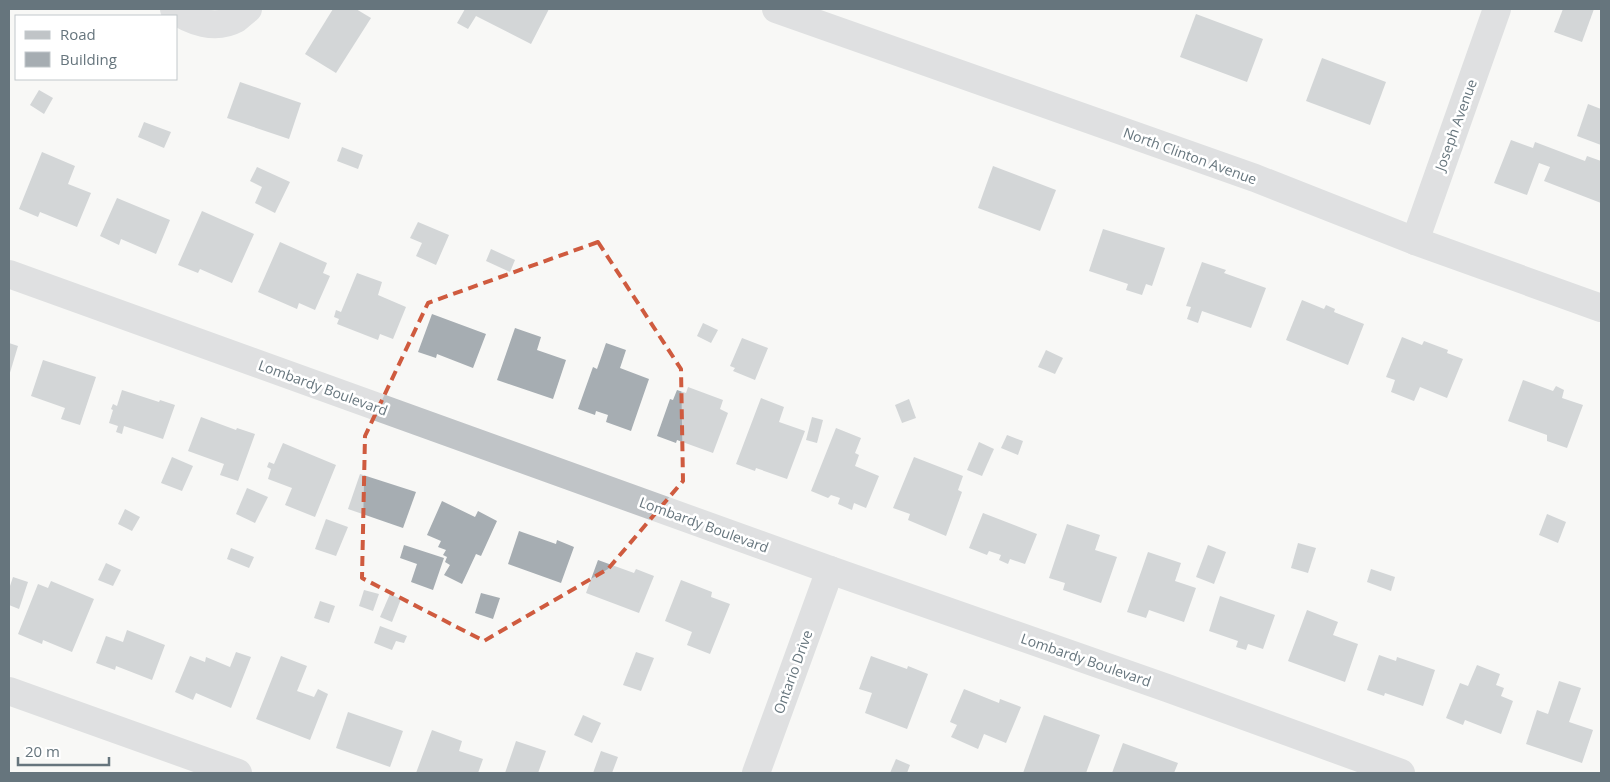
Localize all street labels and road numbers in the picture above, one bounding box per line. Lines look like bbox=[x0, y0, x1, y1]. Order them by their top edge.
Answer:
street label: Joseph Avenue bbox=[1429, 76, 1481, 175]
street label: North Clinton Avenue bbox=[1121, 123, 1260, 189]
street label: Lombardy Boulevard bbox=[256, 355, 391, 420]
street label: Lombardy Boulevard bbox=[637, 492, 772, 557]
street label: Ontario Drive bbox=[769, 627, 817, 716]
street label: Lombardy Boulevard bbox=[1019, 628, 1154, 691]

